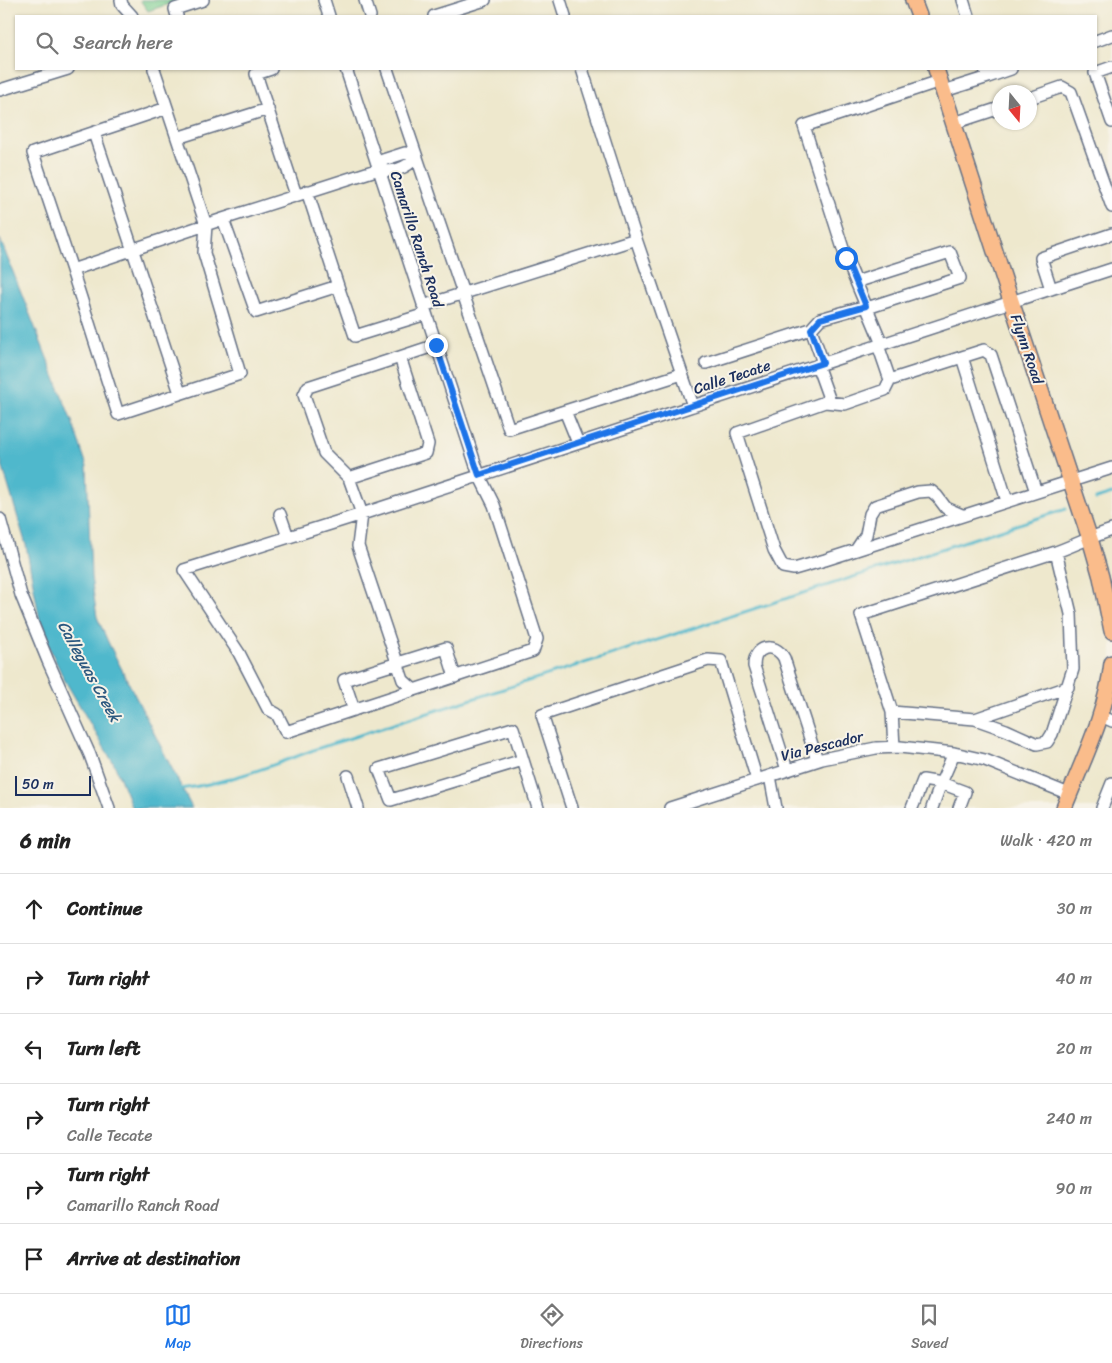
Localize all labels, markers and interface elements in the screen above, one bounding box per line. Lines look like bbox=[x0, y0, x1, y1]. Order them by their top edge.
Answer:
search box bbox=[15, 15, 1097, 70]
text: Search here bbox=[73, 26, 173, 59]
icon: search bbox=[33, 29, 61, 57]
north arrow bbox=[992, 85, 1037, 130]
street label: Camarillo Ranch Road bbox=[383, 167, 452, 312]
route start bbox=[835, 247, 858, 270]
street label: Flynn Road bbox=[1003, 310, 1051, 389]
route end bbox=[425, 334, 448, 357]
street label: Calle Tecate bbox=[690, 352, 774, 402]
water label: Calleguas Creek bbox=[50, 615, 130, 729]
street label: Via Pescador bbox=[778, 723, 867, 769]
text: 50 m bbox=[22, 772, 54, 797]
scale bar bbox=[15, 773, 91, 796]
text: 6 min bbox=[20, 822, 71, 860]
text: Walk · 420 m bbox=[1000, 826, 1092, 855]
text: Continue bbox=[67, 892, 143, 925]
text: 30 m bbox=[1057, 894, 1092, 923]
icon: ahead bbox=[20, 895, 48, 923]
text: Turn right bbox=[67, 962, 149, 995]
text: 40 m bbox=[1055, 964, 1092, 993]
icon: right bbox=[20, 965, 48, 993]
text: Turn left bbox=[67, 1032, 140, 1065]
text: 20 m bbox=[1056, 1034, 1092, 1063]
icon: left bbox=[20, 1035, 48, 1063]
text: Turn right bbox=[67, 1088, 149, 1121]
text: 240 m bbox=[1046, 1104, 1092, 1133]
icon: right bbox=[20, 1105, 48, 1133]
text: Calle Tecate bbox=[67, 1121, 153, 1150]
text: Turn right bbox=[67, 1158, 149, 1191]
text: 90 m bbox=[1056, 1174, 1092, 1203]
icon: right bbox=[20, 1175, 48, 1203]
text: Camarillo Ranch Road bbox=[67, 1191, 219, 1220]
text: Arrive at destination bbox=[67, 1242, 240, 1275]
icon: arrive bbox=[20, 1245, 48, 1273]
tab: Map bbox=[164, 1301, 192, 1356]
tab: Directions bbox=[520, 1301, 583, 1356]
tab: Saved bbox=[911, 1301, 948, 1356]

